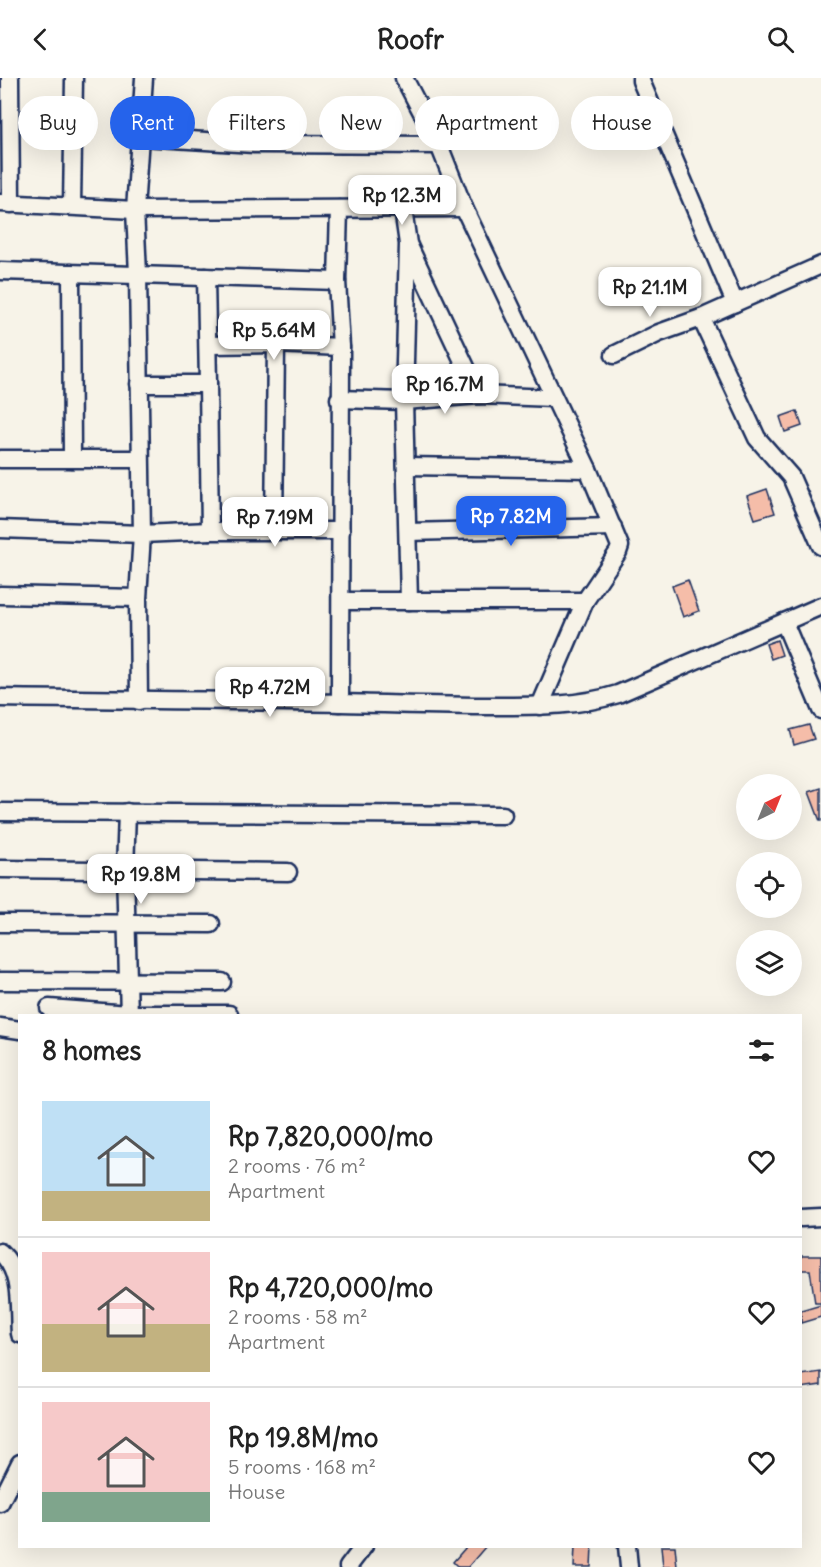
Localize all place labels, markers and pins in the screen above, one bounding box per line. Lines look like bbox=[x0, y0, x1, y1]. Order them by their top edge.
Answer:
pin: Rp 12.3M bbox=[340, 175, 464, 226]
pin: Rp 21.1M bbox=[588, 267, 712, 318]
pin: Rp 5.64M bbox=[212, 310, 336, 361]
pin: Rp 16.7M bbox=[383, 364, 507, 415]
pin: Rp 7.82M bbox=[449, 496, 573, 547]
pin: Rp 7.19M bbox=[213, 497, 337, 548]
pin: Rp 4.72M bbox=[208, 667, 332, 718]
pin: Rp 19.8M bbox=[79, 854, 203, 905]

